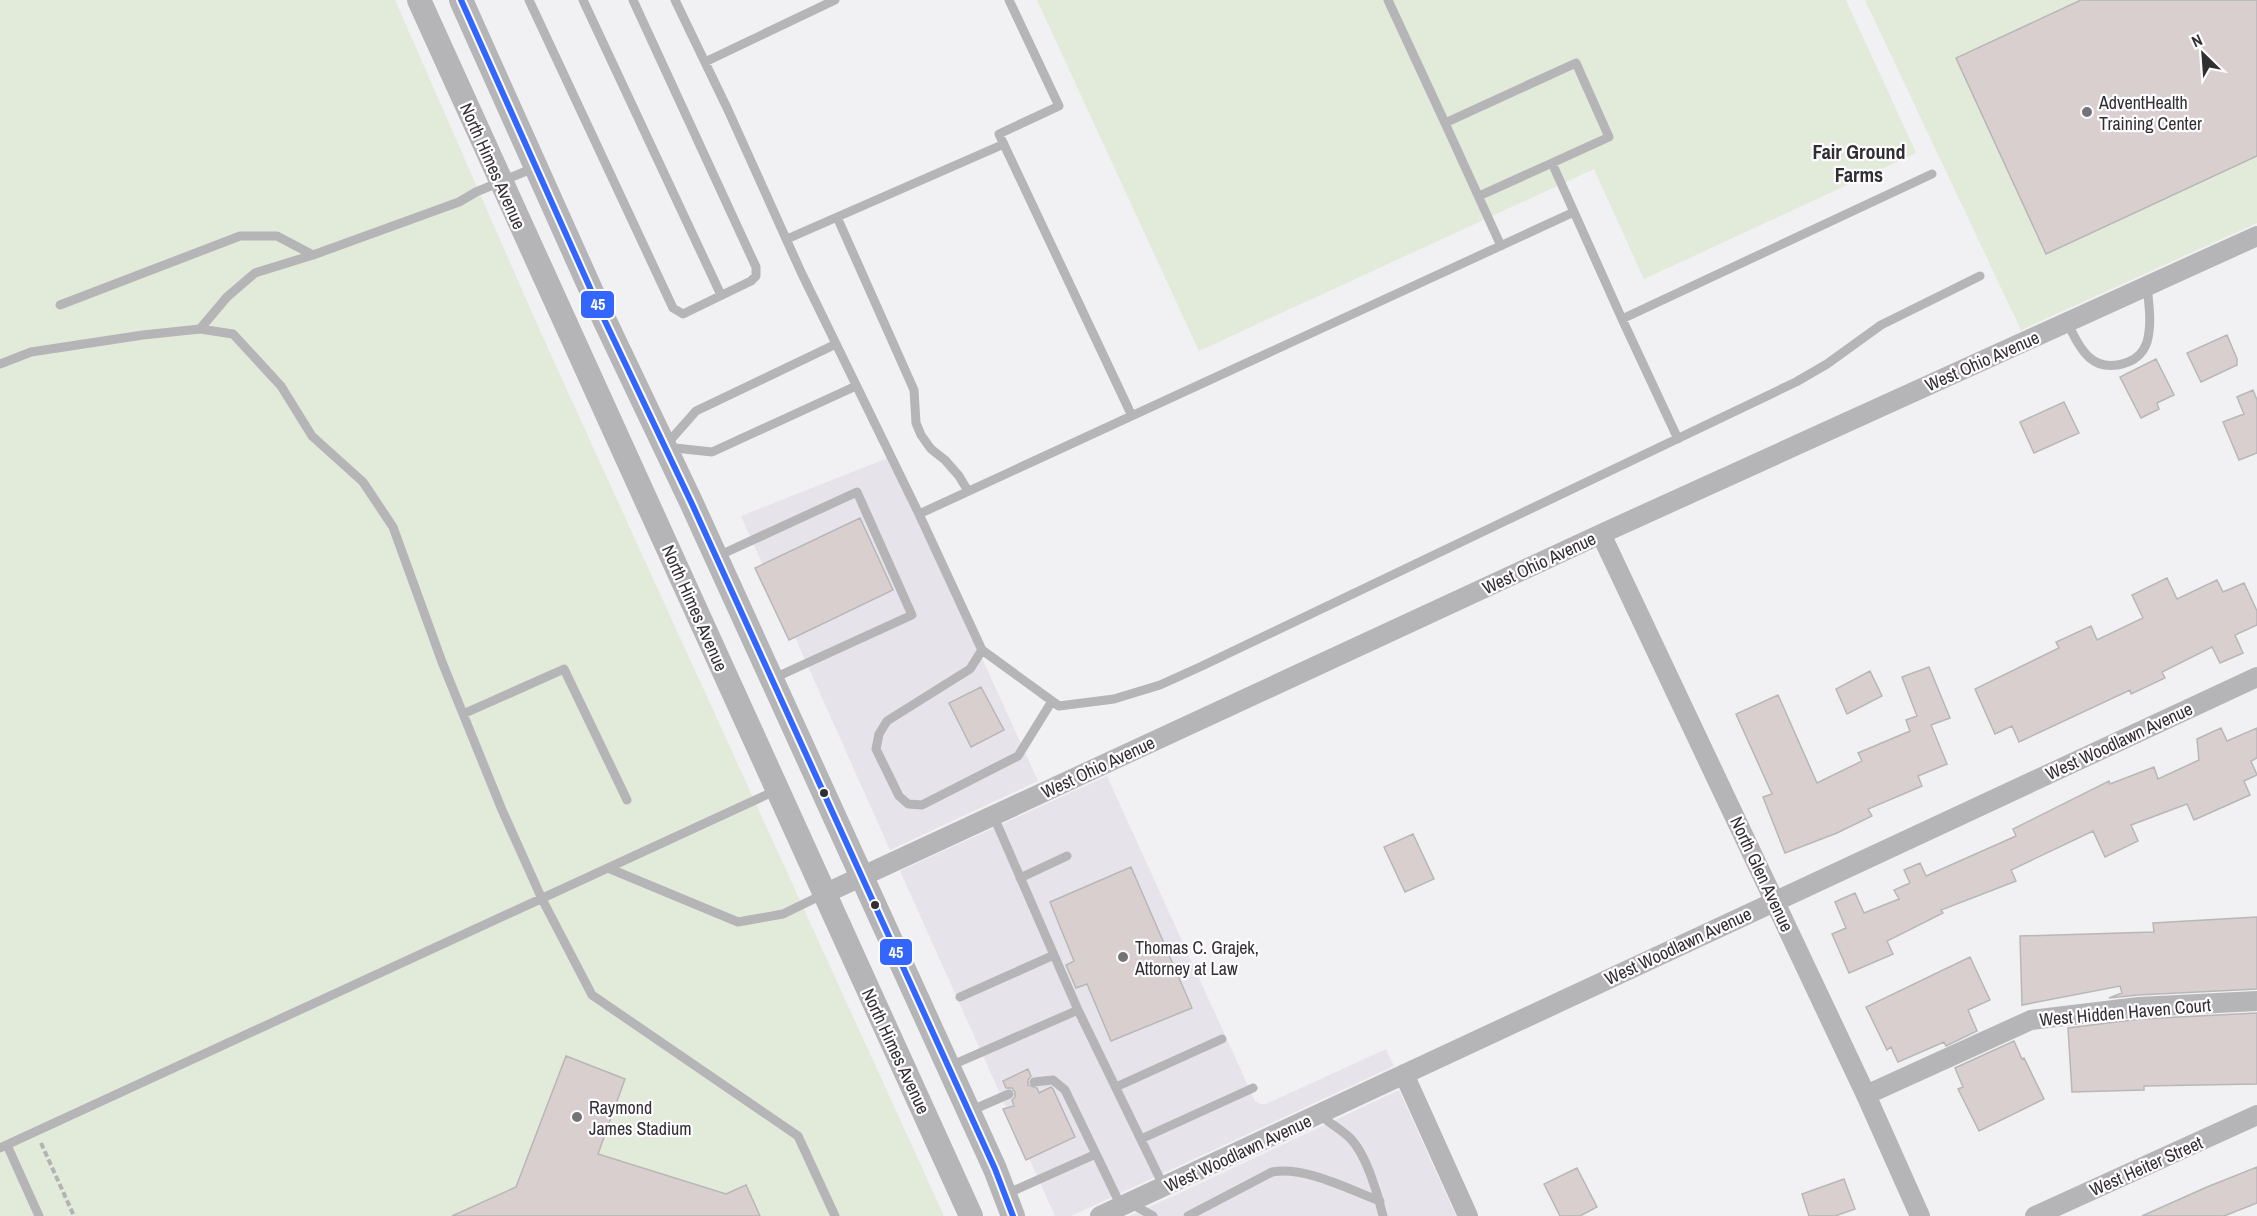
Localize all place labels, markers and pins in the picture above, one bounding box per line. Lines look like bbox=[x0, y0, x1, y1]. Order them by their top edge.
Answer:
place label: AdventHealth Training Center bbox=[2098, 90, 2202, 136]
marker: AdventHealth Training Center bbox=[2080, 105, 2094, 119]
unlabelled marker bbox=[818, 787, 830, 799]
unlabelled marker bbox=[869, 899, 881, 911]
place label: Thomas C. Grajek, Attorney at Law bbox=[1134, 935, 1259, 981]
marker: Thomas C. Grajek, Attorney at Law bbox=[1116, 950, 1130, 964]
place label: Raymond James Stadium bbox=[589, 1095, 692, 1141]
marker: Raymond James Stadium bbox=[570, 1110, 584, 1124]

